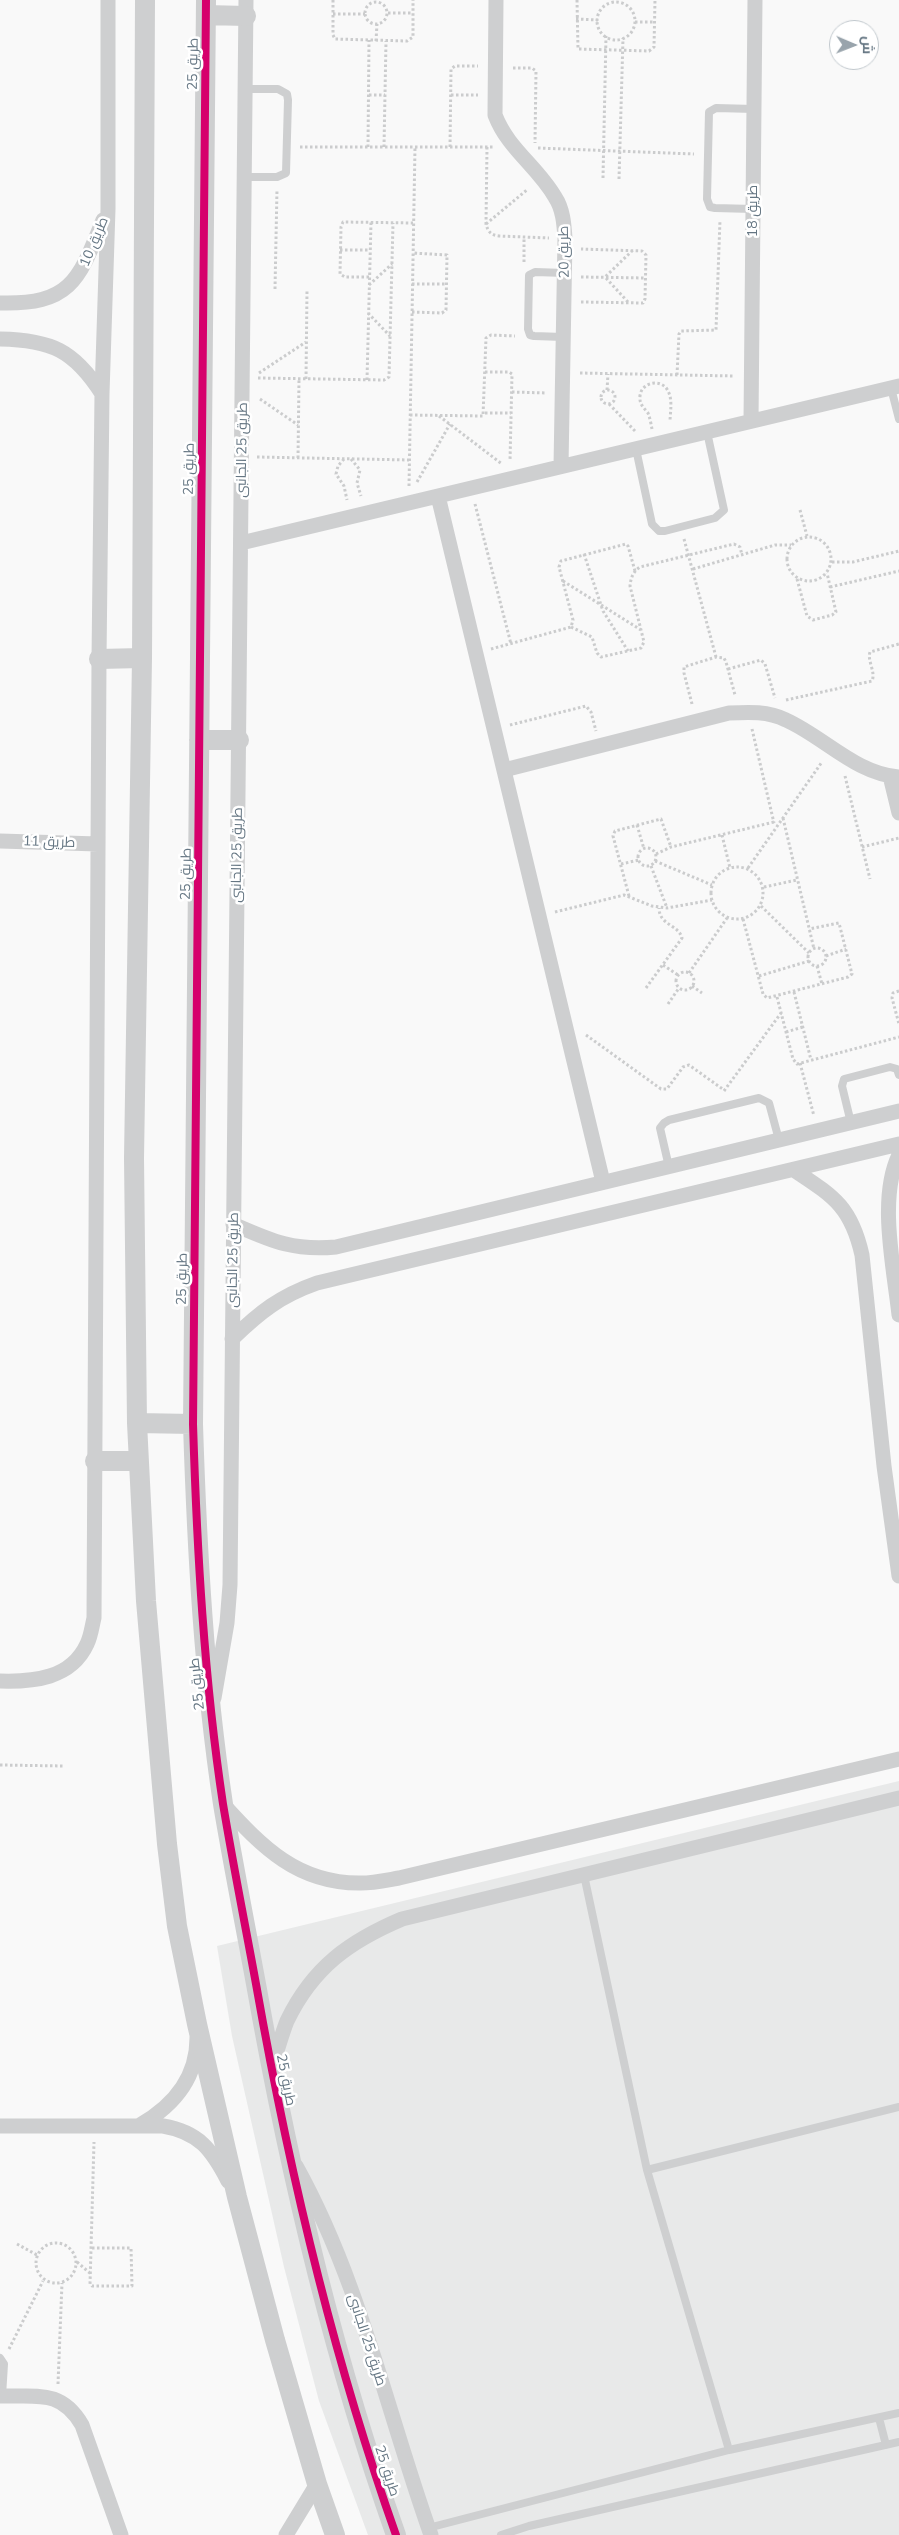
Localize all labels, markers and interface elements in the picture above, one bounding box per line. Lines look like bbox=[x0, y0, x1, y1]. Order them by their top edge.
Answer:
north arrow bbox=[829, 20, 879, 70]
text: ش bbox=[859, 36, 877, 54]
street label: طريق 25 bbox=[184, 38, 202, 90]
street label: طريق 18 bbox=[745, 185, 761, 237]
street label: طريق 10 bbox=[76, 215, 112, 269]
street label: طريق 20 bbox=[555, 226, 573, 278]
street label: طريق 25 الجانبى bbox=[233, 402, 251, 498]
street label: طريق 25 bbox=[180, 443, 198, 495]
street label: طريق 25 الجانبى bbox=[228, 807, 246, 903]
street label: طريق 11 bbox=[23, 833, 75, 851]
street label: طريق 25 bbox=[177, 848, 195, 900]
street label: طريق 25 الجانبى bbox=[224, 1212, 242, 1308]
street label: طريق 25 bbox=[173, 1253, 191, 1305]
street label: طريق 25 bbox=[186, 1657, 208, 1711]
street label: طريق 25 bbox=[273, 2053, 299, 2107]
street label: طريق 25 الجانبى bbox=[344, 2292, 390, 2388]
street label: طريق 25 bbox=[371, 2443, 403, 2499]

